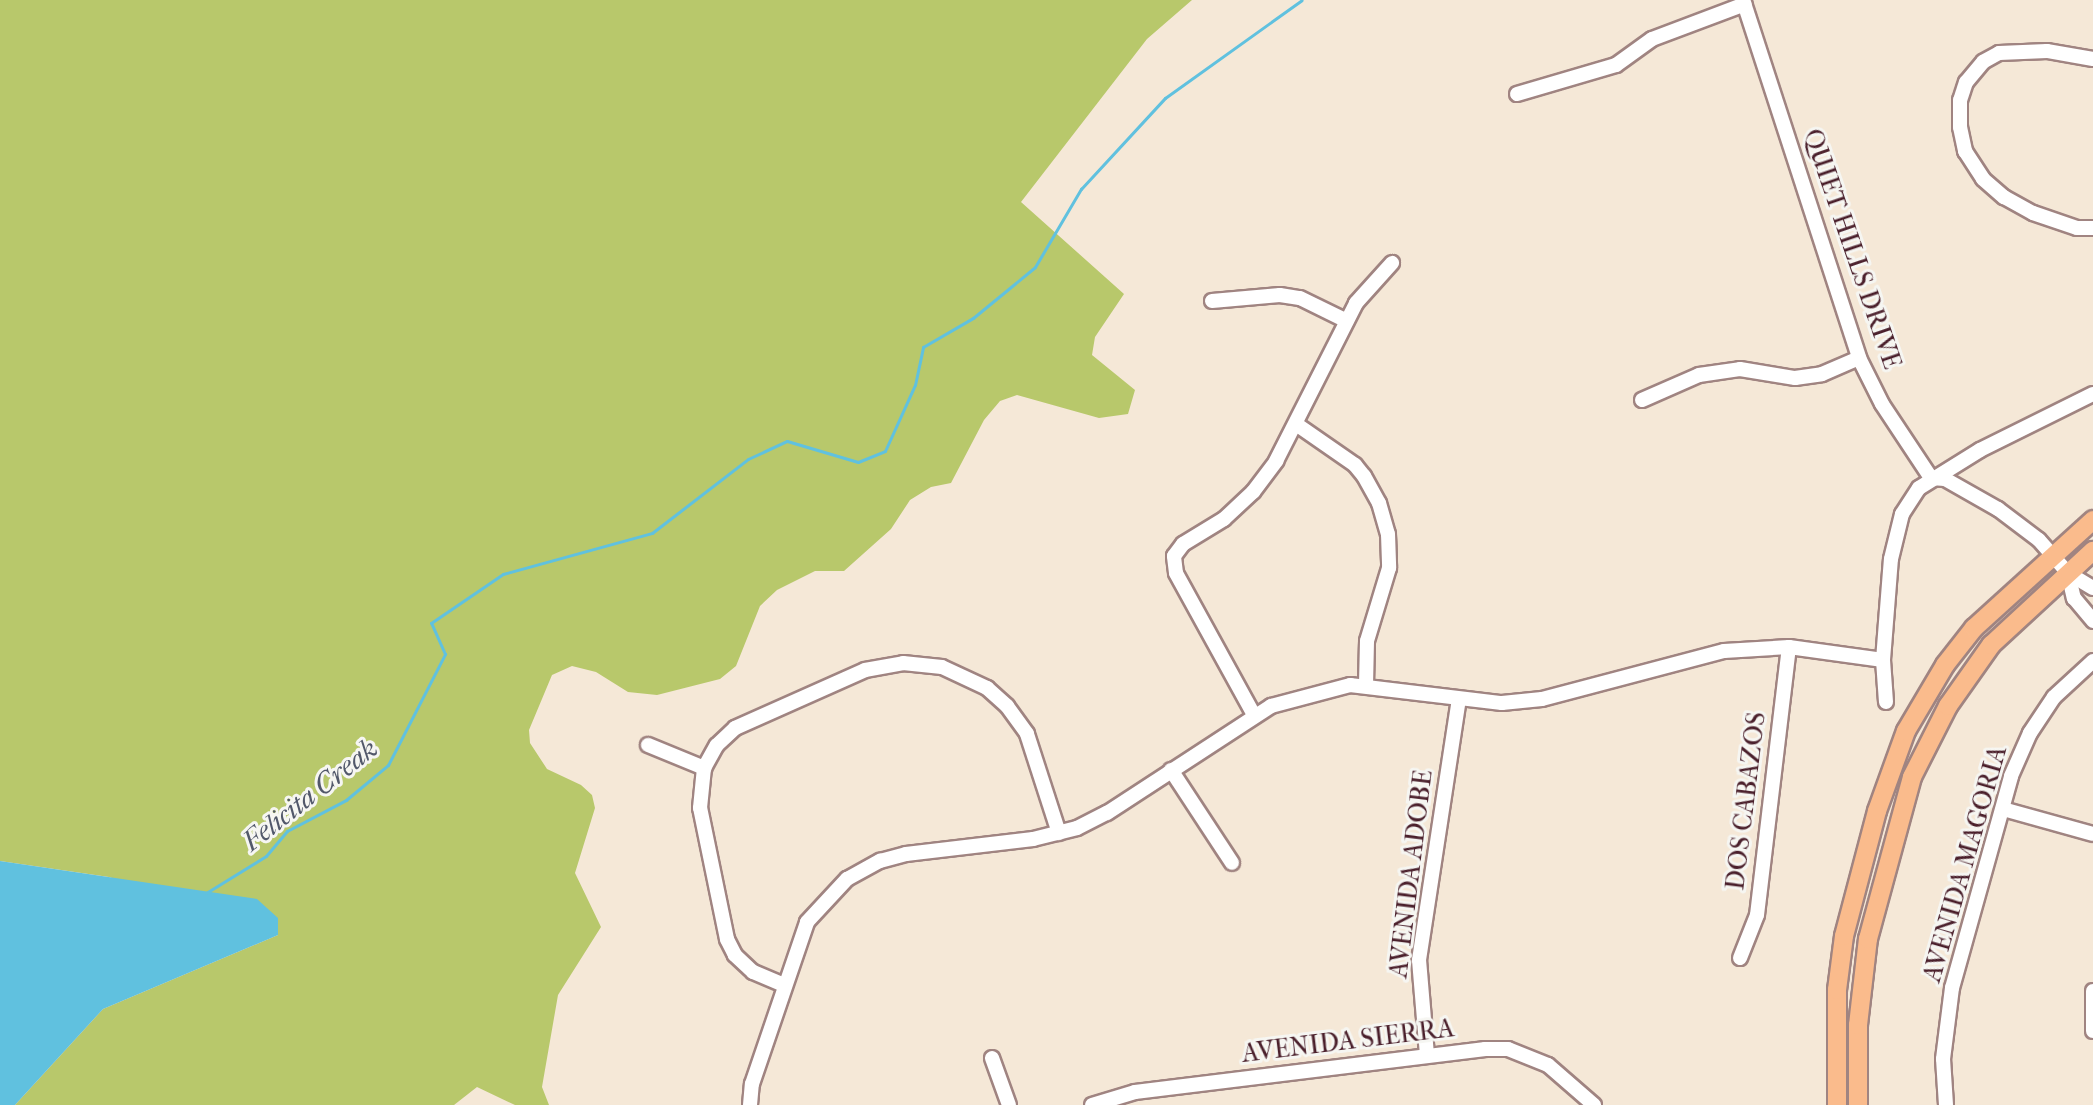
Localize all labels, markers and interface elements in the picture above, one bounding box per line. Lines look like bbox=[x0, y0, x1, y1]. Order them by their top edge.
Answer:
street label: QUIET HILLS DRIVE bbox=[1796, 125, 1908, 373]
street label: DOS CABAZOS bbox=[1720, 710, 1772, 892]
water label: Felicita Creak bbox=[236, 732, 384, 858]
street label: AVENIDA MAGORIA bbox=[1916, 742, 2014, 986]
street label: AVENIDA ADOBE bbox=[1383, 768, 1439, 980]
street label: AVENIDA SIERRA bbox=[1240, 1013, 1456, 1069]

